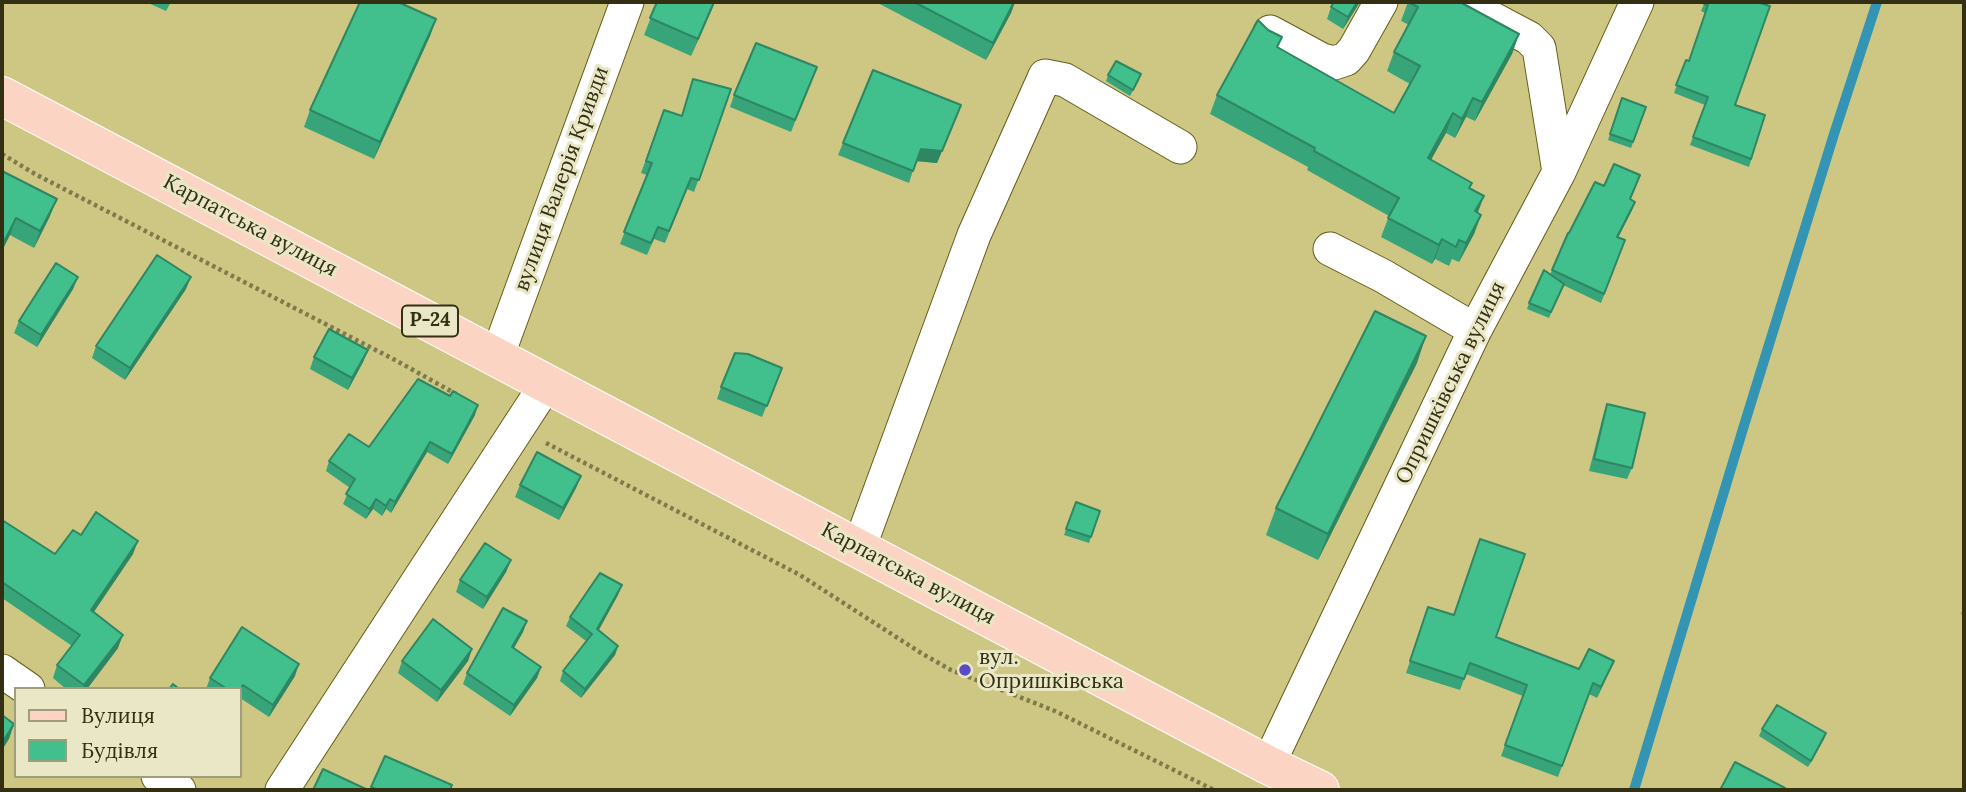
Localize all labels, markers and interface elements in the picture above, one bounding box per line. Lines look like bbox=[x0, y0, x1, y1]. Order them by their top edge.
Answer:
street label: вулиця Валерія Кривди bbox=[510, 63, 614, 295]
street label: Карпатська вулиця bbox=[159, 170, 341, 282]
street label: Опришківська вулиця bbox=[1391, 278, 1511, 488]
road number: Р-24 bbox=[402, 306, 458, 336]
street label: Карпатська вулиця bbox=[817, 518, 999, 630]
place label: вул. Опришківська bbox=[979, 645, 1124, 695]
marker: вул. Опришківська bbox=[957, 662, 973, 678]
legend bbox=[14, 687, 242, 778]
text: Вулиця bbox=[81, 702, 155, 729]
text: Будівля bbox=[81, 737, 158, 764]

